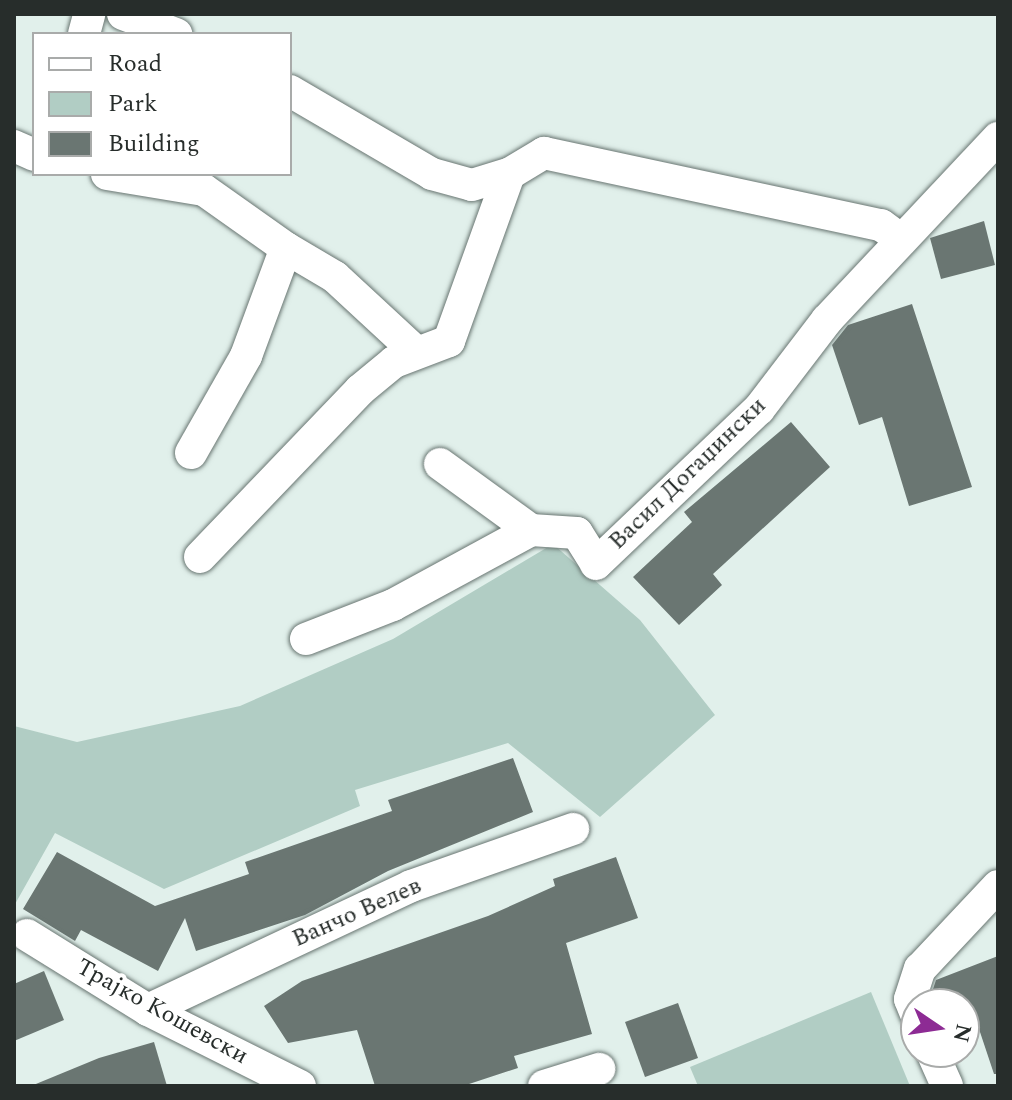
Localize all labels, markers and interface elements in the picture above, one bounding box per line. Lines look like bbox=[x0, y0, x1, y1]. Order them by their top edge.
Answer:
legend bbox=[32, 32, 292, 176]
text: Road bbox=[108, 46, 162, 82]
text: Park bbox=[108, 86, 158, 122]
text: Building bbox=[108, 126, 200, 162]
street label: Васил Догаџински bbox=[603, 392, 773, 556]
street label: Ванчо Велев bbox=[288, 872, 426, 954]
street label: Трајко Кошевски bbox=[71, 953, 253, 1071]
north arrow bbox=[900, 988, 980, 1068]
text: N bbox=[944, 1021, 980, 1046]

